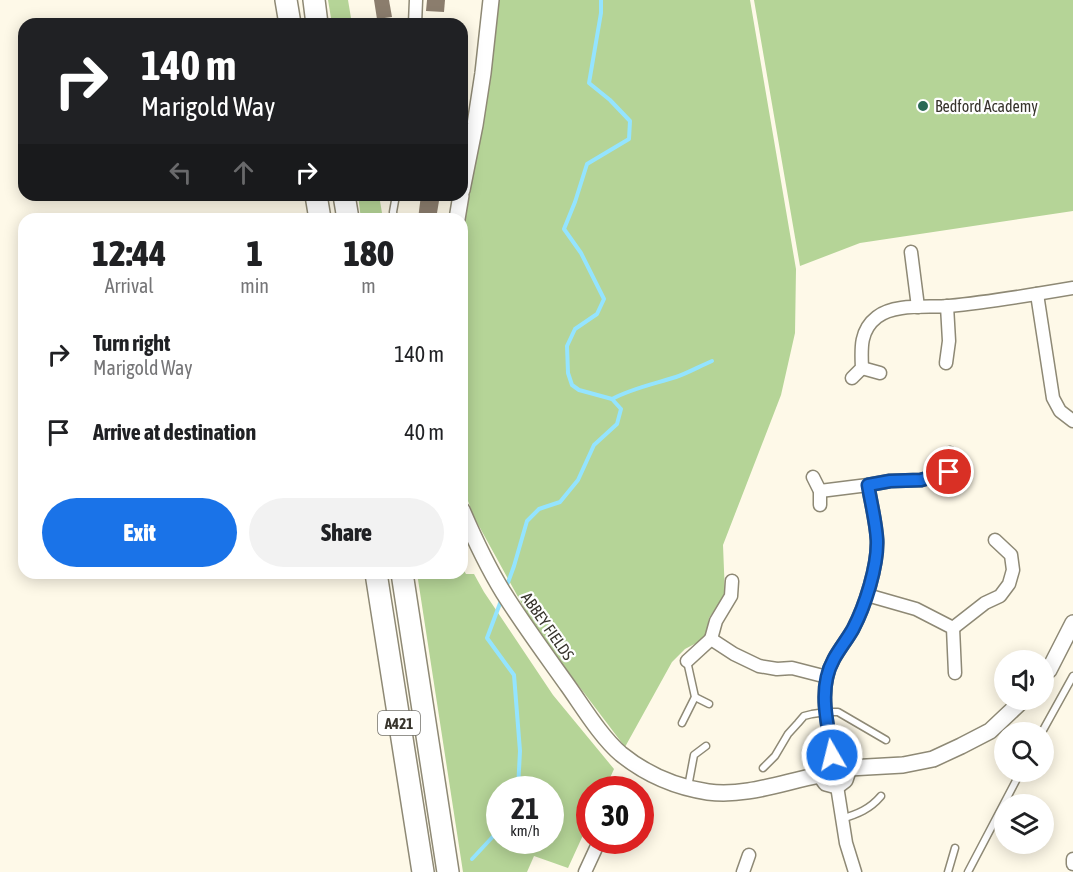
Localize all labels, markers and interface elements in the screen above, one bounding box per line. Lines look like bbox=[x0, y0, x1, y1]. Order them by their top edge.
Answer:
text: 140 m bbox=[141, 41, 236, 89]
icon: right bbox=[42, 42, 120, 120]
text: Marigold Way bbox=[141, 91, 275, 122]
place label: Bedford Academy bbox=[935, 97, 1038, 116]
marker: Bedford Academy bbox=[916, 99, 930, 113]
icon: left bbox=[164, 156, 197, 189]
icon: ahead bbox=[227, 156, 260, 189]
icon: right bbox=[290, 156, 323, 189]
text: 12:44 bbox=[92, 232, 166, 274]
text: 1 bbox=[246, 232, 263, 274]
text: 180 bbox=[343, 232, 394, 274]
text: Arrival bbox=[105, 274, 154, 297]
text: min bbox=[240, 274, 269, 297]
text: m bbox=[361, 274, 376, 297]
text: Turn right bbox=[93, 330, 170, 356]
icon: right bbox=[42, 338, 75, 371]
text: 140 m bbox=[394, 341, 444, 367]
text: Marigold Way bbox=[93, 356, 193, 379]
icon: arrive bbox=[42, 416, 75, 449]
text: Arrive at destination bbox=[93, 419, 256, 445]
text: 40 m bbox=[404, 419, 444, 445]
pin bbox=[923, 446, 974, 497]
icon: arrive bbox=[932, 455, 965, 488]
button: Exit bbox=[42, 498, 237, 567]
button: Share bbox=[249, 498, 444, 567]
street label: ABBEY FIELDS bbox=[518, 589, 578, 663]
map controls bbox=[994, 650, 1054, 854]
button: sound bbox=[994, 650, 1054, 710]
road number: A421 bbox=[378, 711, 420, 735]
button: search bbox=[994, 722, 1054, 782]
position arrow bbox=[800, 723, 864, 787]
speed limit sign: 30 bbox=[576, 776, 654, 854]
text: 21 bbox=[511, 791, 539, 825]
button: layers bbox=[994, 794, 1054, 854]
text: km/h bbox=[510, 822, 540, 839]

